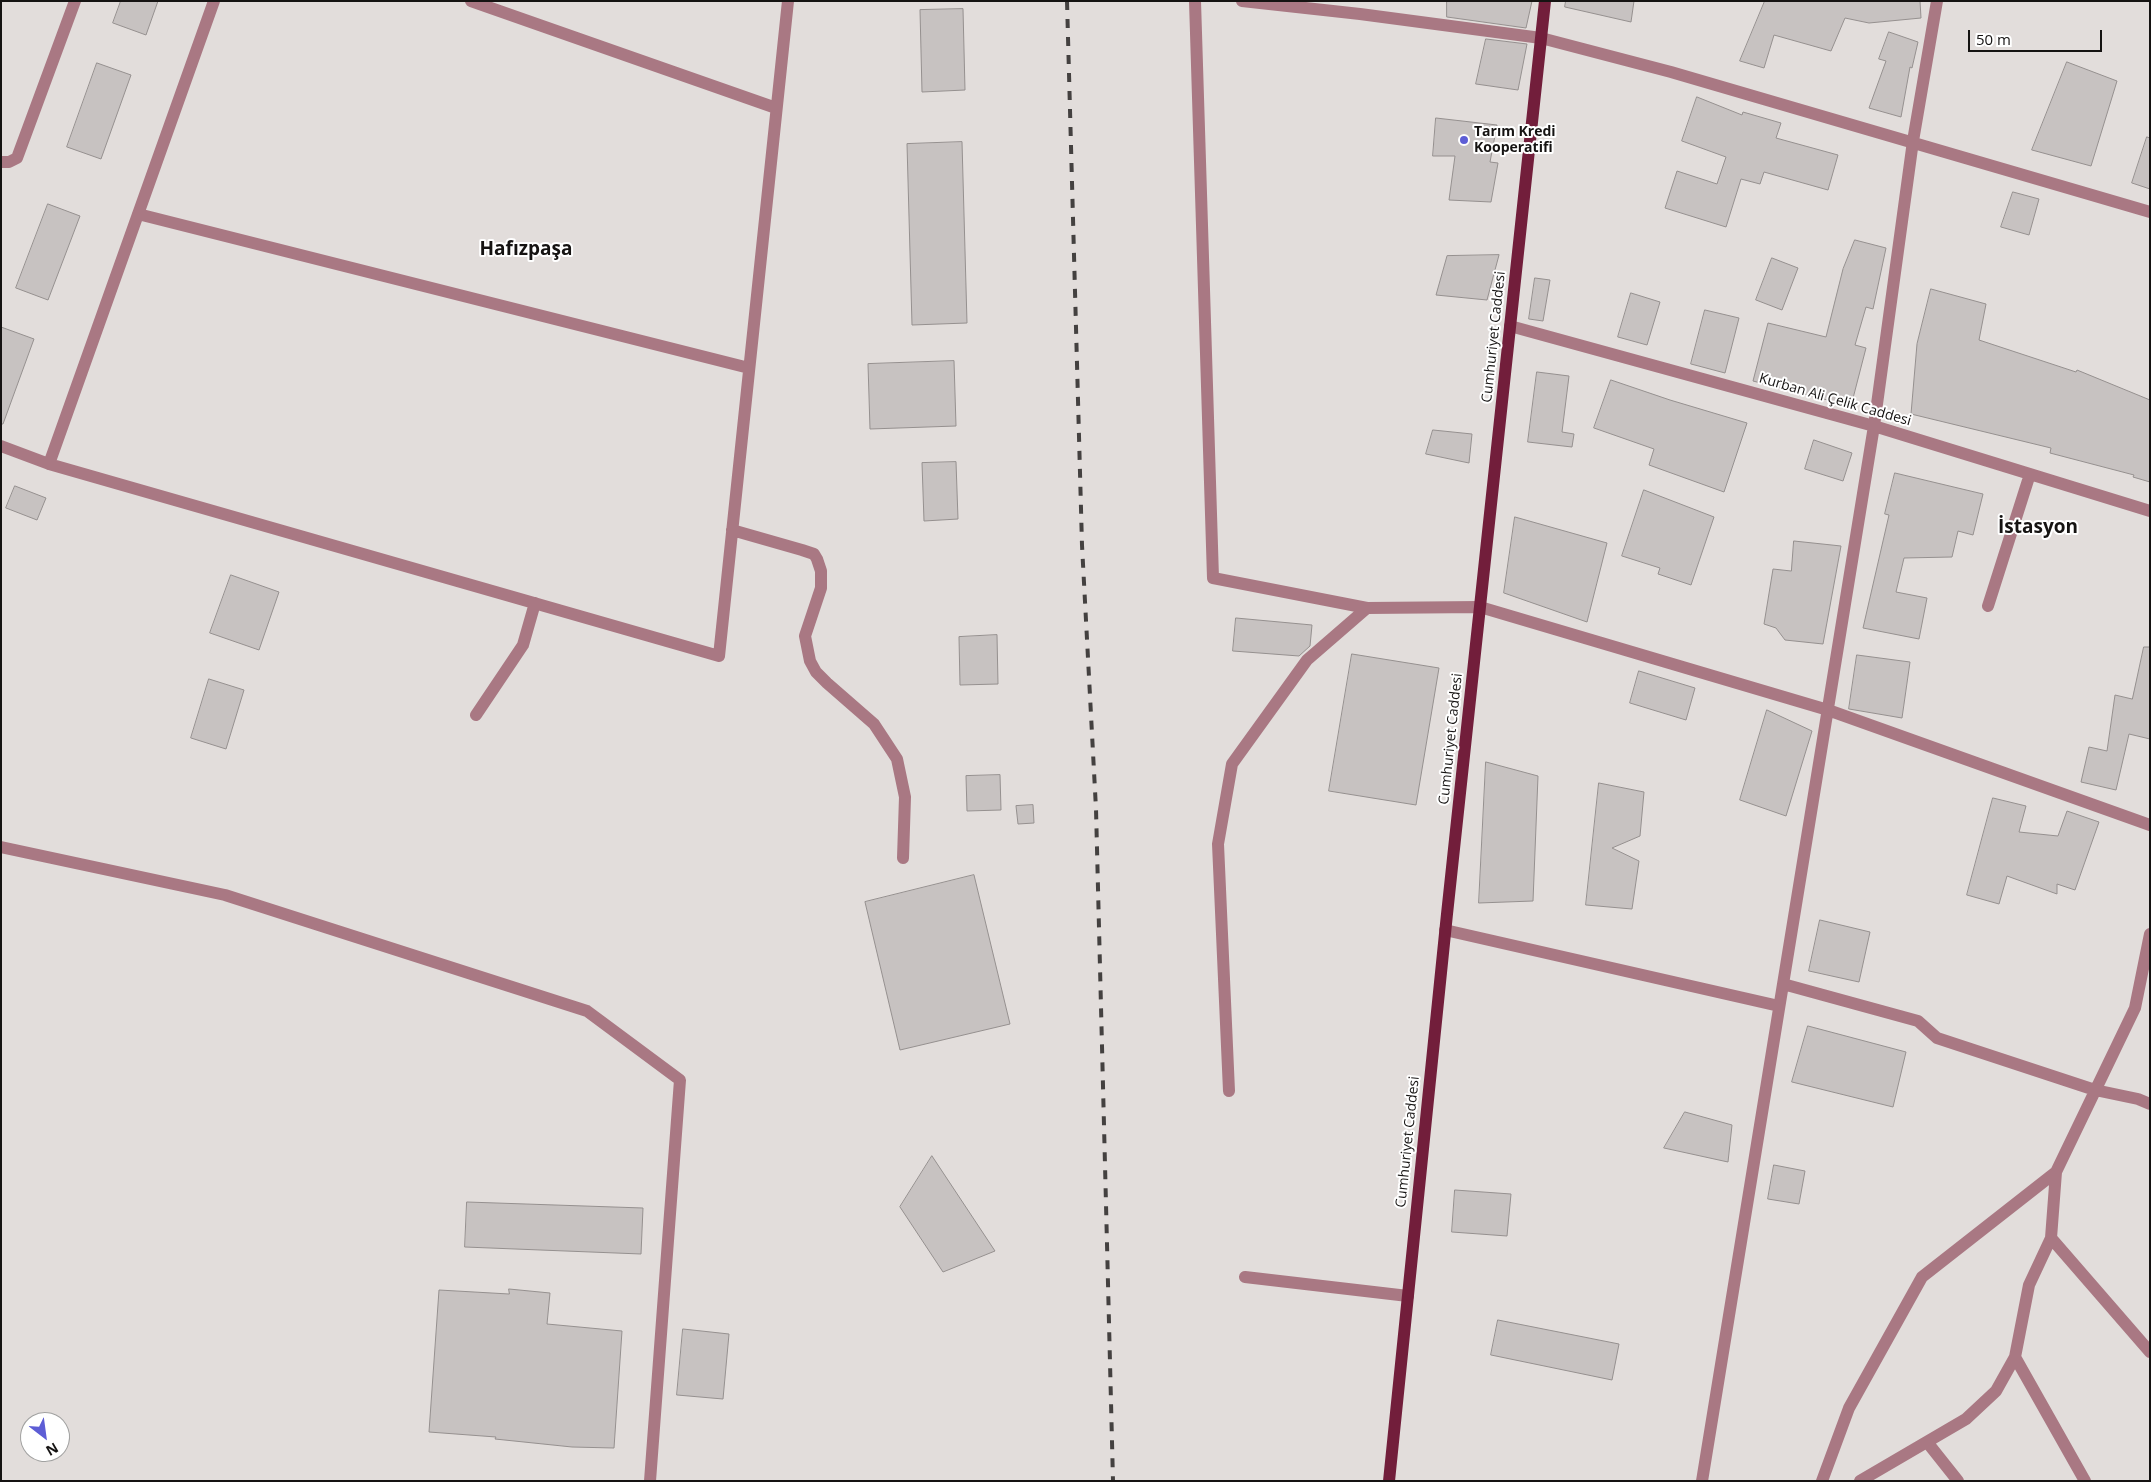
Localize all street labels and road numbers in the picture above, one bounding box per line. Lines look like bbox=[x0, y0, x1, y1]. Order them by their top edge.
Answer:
street label: Cumhuriyet Caddesi bbox=[1479, 270, 1509, 404]
street label: Kurban Ali Çelik Caddesi bbox=[1757, 370, 1913, 430]
street label: Cumhuriyet Caddesi bbox=[1436, 672, 1466, 806]
street label: Cumhuriyet Caddesi bbox=[1393, 1075, 1423, 1209]

